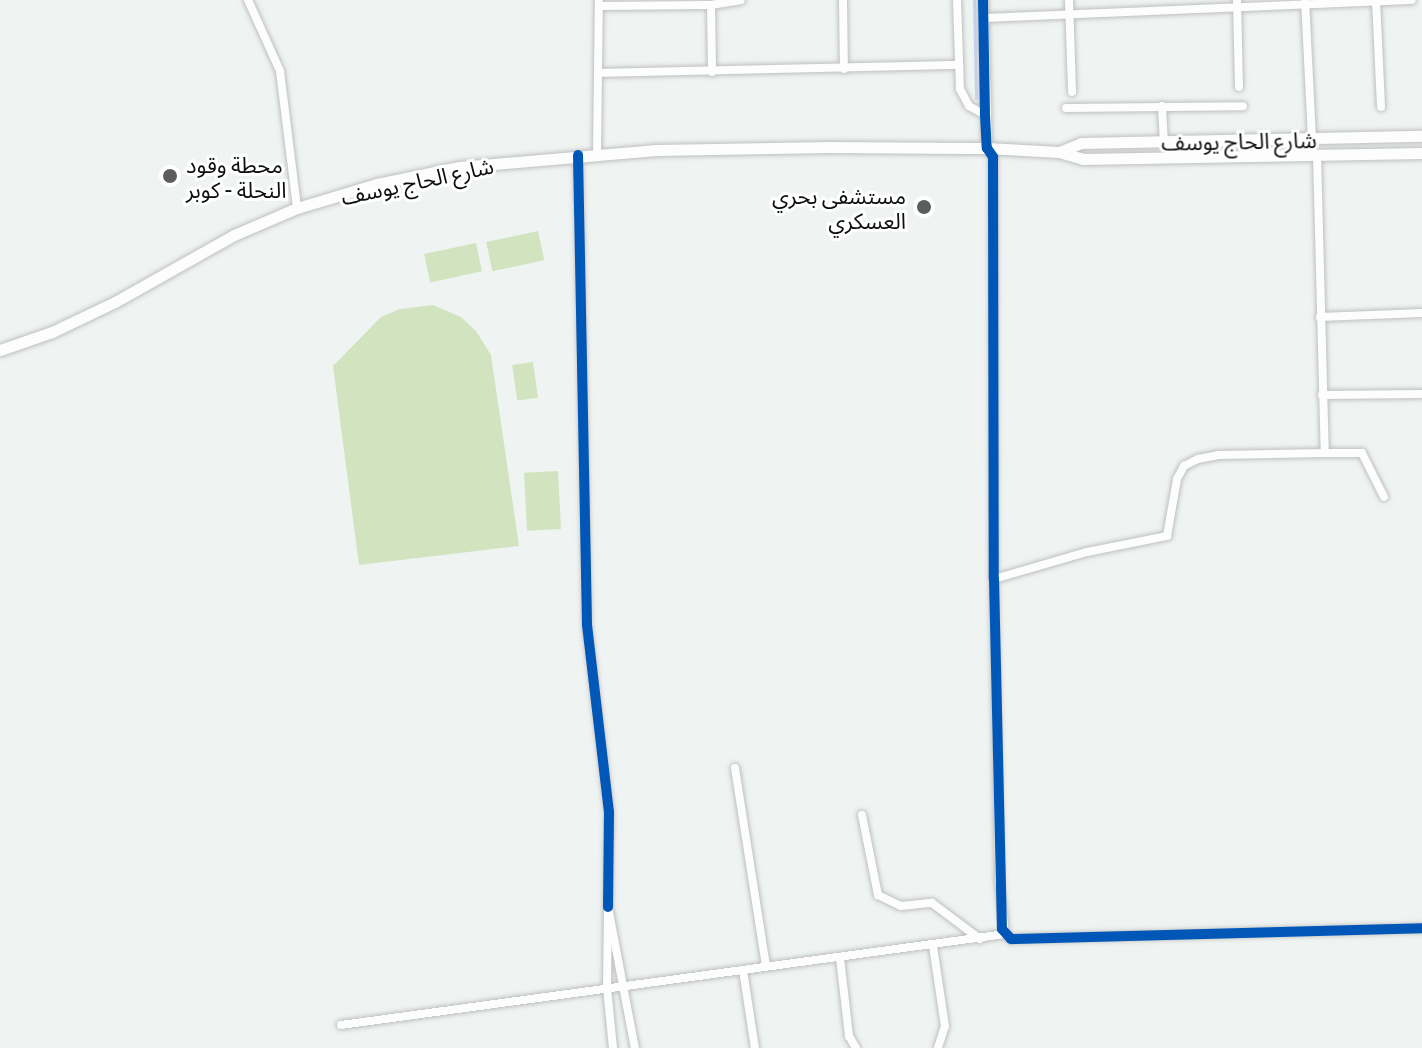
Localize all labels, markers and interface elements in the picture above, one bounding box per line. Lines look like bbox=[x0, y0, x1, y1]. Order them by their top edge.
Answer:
street label: شارع الحاج يوسف bbox=[1161, 125, 1317, 155]
place label: محطة وقود النحلة - كوبر bbox=[186, 150, 286, 202]
street label: شارع الحاج يوسف bbox=[338, 151, 496, 209]
marker: محطة وقود النحلة - كوبر bbox=[161, 167, 179, 185]
place label: مستشفى بحري العسكري bbox=[772, 181, 906, 232]
marker: مستشفى بحري العسكري bbox=[913, 196, 935, 218]

